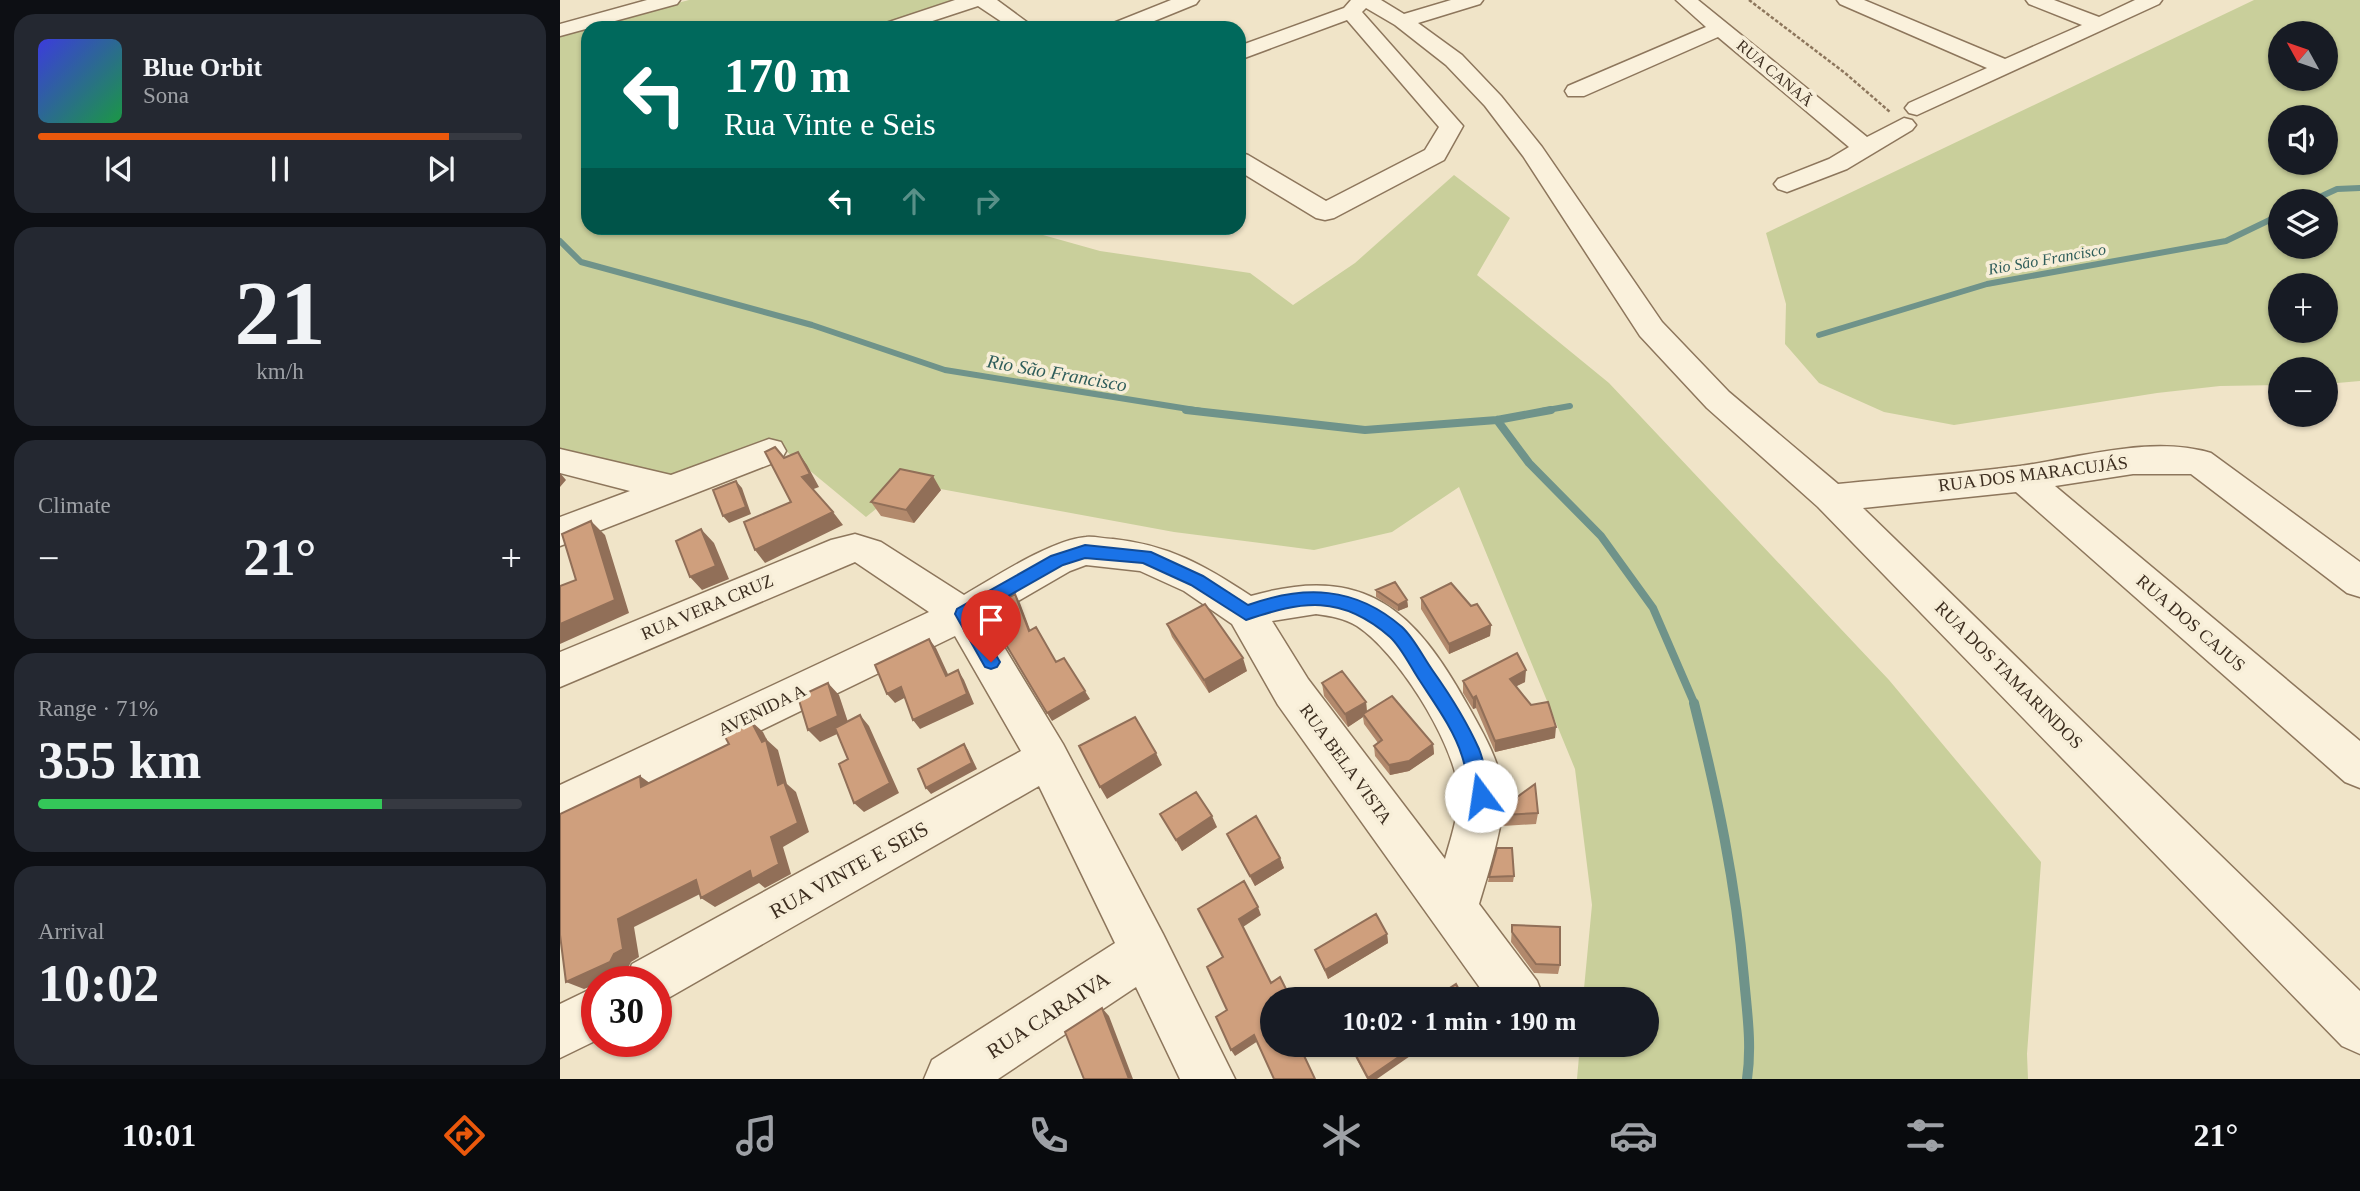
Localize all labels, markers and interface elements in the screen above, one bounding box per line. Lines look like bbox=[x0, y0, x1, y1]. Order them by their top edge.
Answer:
north arrow bbox=[2268, 21, 2338, 91]
map controls bbox=[2268, 21, 2338, 427]
street label: RUA CANAÃ bbox=[1734, 36, 1817, 110]
text: 170 m bbox=[724, 48, 851, 103]
icon: left bbox=[609, 49, 700, 140]
text: Blue Orbit bbox=[143, 53, 262, 82]
text: Sona bbox=[143, 83, 189, 108]
button: sound bbox=[2268, 105, 2338, 175]
text: Rua Vinte e Seis bbox=[724, 106, 936, 142]
icon: previous bbox=[100, 150, 138, 188]
icon: pause bbox=[261, 150, 299, 188]
icon: next bbox=[422, 150, 460, 188]
icon: left bbox=[822, 182, 860, 220]
icon: ahead bbox=[895, 182, 933, 220]
icon: right bbox=[968, 182, 1006, 220]
button: layers bbox=[2268, 189, 2338, 259]
water label: Rio São Francisco bbox=[1986, 240, 2107, 278]
text: 21 bbox=[235, 263, 326, 364]
button: + bbox=[2268, 273, 2338, 343]
water label: Rio São Francisco bbox=[985, 350, 1128, 396]
button: − bbox=[2268, 357, 2338, 427]
text: km/h bbox=[256, 359, 304, 384]
street label: RUA DOS MARACUJÁS bbox=[1937, 451, 2129, 496]
text: Climate bbox=[38, 493, 111, 518]
text: 21° bbox=[244, 529, 316, 586]
text: − bbox=[38, 537, 59, 579]
text: + bbox=[501, 537, 522, 579]
street label: RUA VERA CRUZ bbox=[638, 570, 776, 644]
street label: RUA DOS CAJUS bbox=[2133, 570, 2249, 676]
pin bbox=[961, 590, 1021, 662]
street label: RUA DOS TAMARINDOS bbox=[1931, 597, 2087, 753]
icon: arrive bbox=[972, 601, 1010, 639]
street label: AVENIDA A bbox=[715, 680, 809, 740]
text: Range · 71% bbox=[38, 696, 158, 721]
street label: RUA BELA VISTA bbox=[1296, 700, 1396, 828]
text: 355 km bbox=[38, 732, 201, 789]
position arrow bbox=[1444, 759, 1518, 833]
street label: RUA VINTE E SEIS bbox=[766, 816, 932, 924]
text: Arrival bbox=[38, 919, 104, 944]
text: 10:02 bbox=[38, 955, 159, 1012]
speed limit sign: 30 bbox=[581, 966, 672, 1057]
street label: RUA CARAIVA bbox=[982, 966, 1115, 1064]
text: 10:02 · 1 min · 190 m bbox=[1343, 1007, 1577, 1036]
icon: directions bbox=[440, 1111, 489, 1160]
icon: music bbox=[732, 1111, 781, 1160]
icon: phone bbox=[1024, 1111, 1073, 1160]
icon: climate bbox=[1317, 1111, 1366, 1160]
icon: car bbox=[1609, 1111, 1658, 1160]
icon: filters bbox=[1901, 1111, 1950, 1160]
text: 10:01 bbox=[122, 1117, 196, 1153]
text: 21° bbox=[2194, 1117, 2238, 1153]

